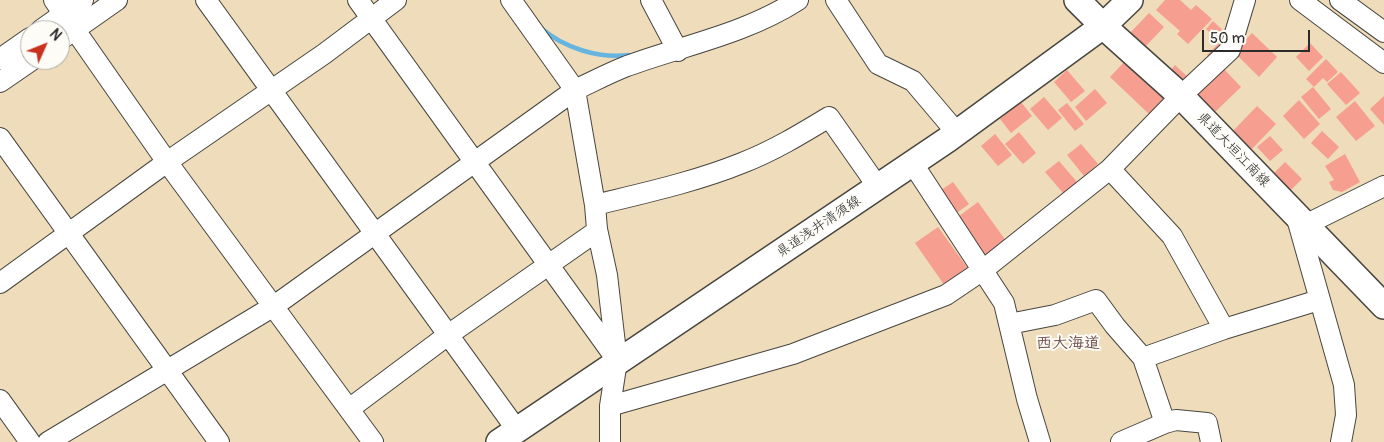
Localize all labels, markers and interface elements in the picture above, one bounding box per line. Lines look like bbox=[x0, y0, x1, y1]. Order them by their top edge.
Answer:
north arrow bbox=[20, 20, 70, 70]
scale bar bbox=[1204, 20, 1312, 52]
text: N bbox=[46, 26, 65, 44]
text: 50 m bbox=[1210, 29, 1245, 48]
street label: 県道大垣江南線 bbox=[1193, 109, 1273, 191]
street label: 県道浅井清須線 bbox=[774, 193, 864, 261]
district label: 西大海道 bbox=[1036, 334, 1100, 354]

